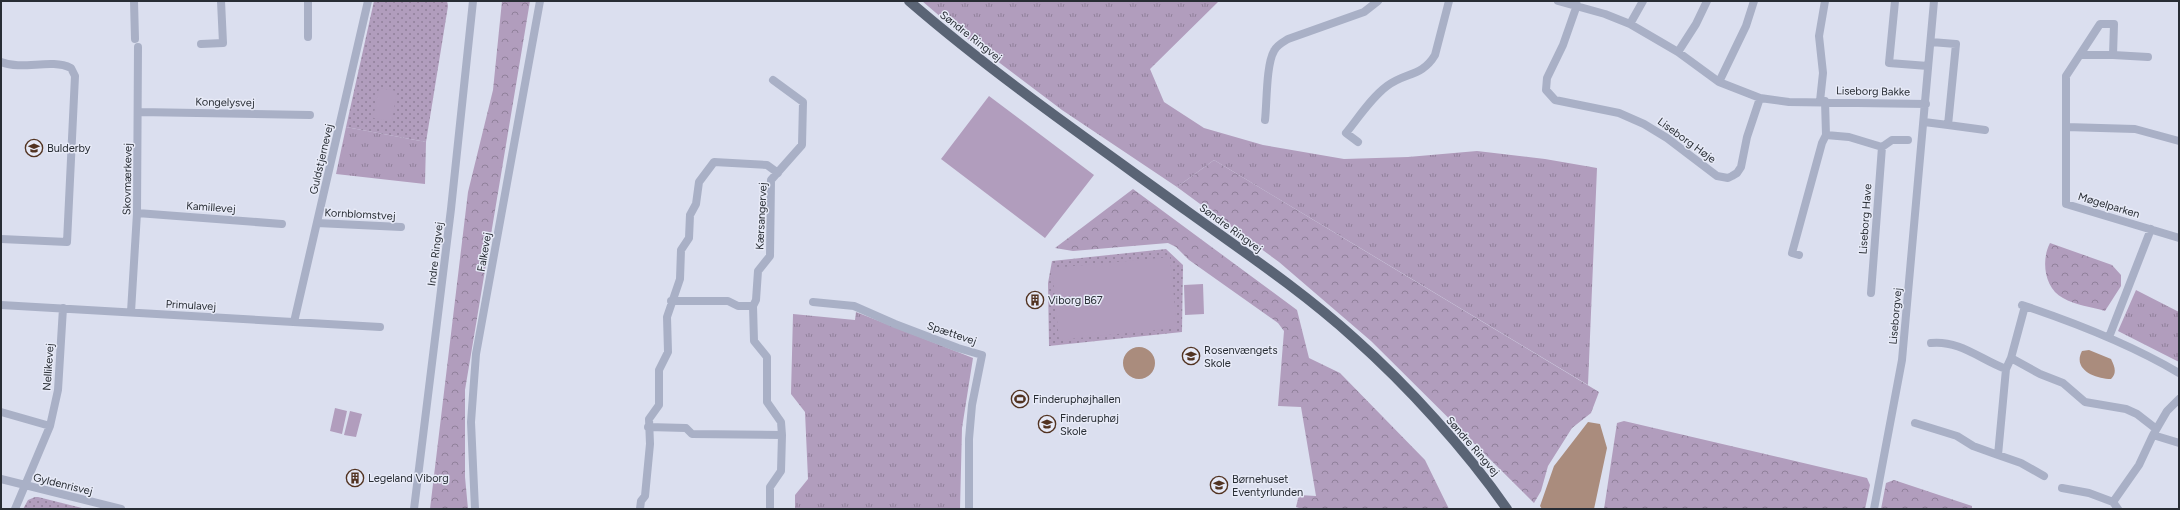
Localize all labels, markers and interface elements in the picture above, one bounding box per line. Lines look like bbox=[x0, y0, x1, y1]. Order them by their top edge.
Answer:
street label: Søndre Ringvej bbox=[937, 8, 1004, 65]
street label: Liseborg Bakke bbox=[1836, 84, 1910, 99]
street label: Kongelysvej bbox=[195, 95, 255, 110]
street label: Liseborg Høje bbox=[1655, 115, 1718, 166]
street label: Guldstjernevej bbox=[307, 123, 336, 196]
school or university icon: Bulderby bbox=[24, 138, 44, 158]
place label: Bulderby bbox=[47, 142, 91, 155]
street label: Skovmærkevej bbox=[120, 143, 135, 215]
street label: Kærsangervej bbox=[753, 182, 770, 250]
street label: Liseborg Have bbox=[1857, 183, 1874, 255]
street label: Møgelparken bbox=[2076, 190, 2141, 221]
street label: Kamillevej bbox=[186, 199, 236, 216]
street label: Søndre Ringvej bbox=[1197, 201, 1265, 256]
street label: Kornblomstvej bbox=[324, 206, 396, 223]
street label: Indre Ringvej bbox=[425, 221, 446, 287]
street label: Falkevej bbox=[475, 231, 494, 273]
street label: Liseborgvej bbox=[1887, 287, 1904, 345]
building icon: Viborg B67 bbox=[1025, 290, 1045, 310]
place label: Viborg B67 bbox=[1048, 294, 1103, 307]
street label: Primulavej bbox=[165, 298, 217, 313]
street label: Spættevej bbox=[925, 319, 978, 348]
street label: Nellikevej bbox=[40, 343, 57, 391]
place label: Rosenvængets Skole bbox=[1204, 344, 1278, 370]
school or university icon: Rosenvængets Skole bbox=[1181, 346, 1201, 366]
sports icon: Finderuphøjhallen bbox=[1010, 389, 1030, 409]
place label: Finderuphøjhallen bbox=[1033, 393, 1121, 406]
place label: Finderuphøj Skole bbox=[1060, 412, 1119, 438]
school or university icon: Finderuphøj Skole bbox=[1037, 414, 1057, 434]
street label: Søndre Ringvej bbox=[1443, 414, 1502, 479]
building icon: Legeland Viborg bbox=[345, 468, 365, 488]
street label: Gyldenrisvej bbox=[32, 471, 94, 498]
place label: Legeland Viborg bbox=[368, 472, 449, 485]
place label: Børnehuset Eventyrlunden bbox=[1232, 473, 1303, 499]
school or university icon: Børnehuset Eventyrlunden bbox=[1209, 475, 1229, 495]

